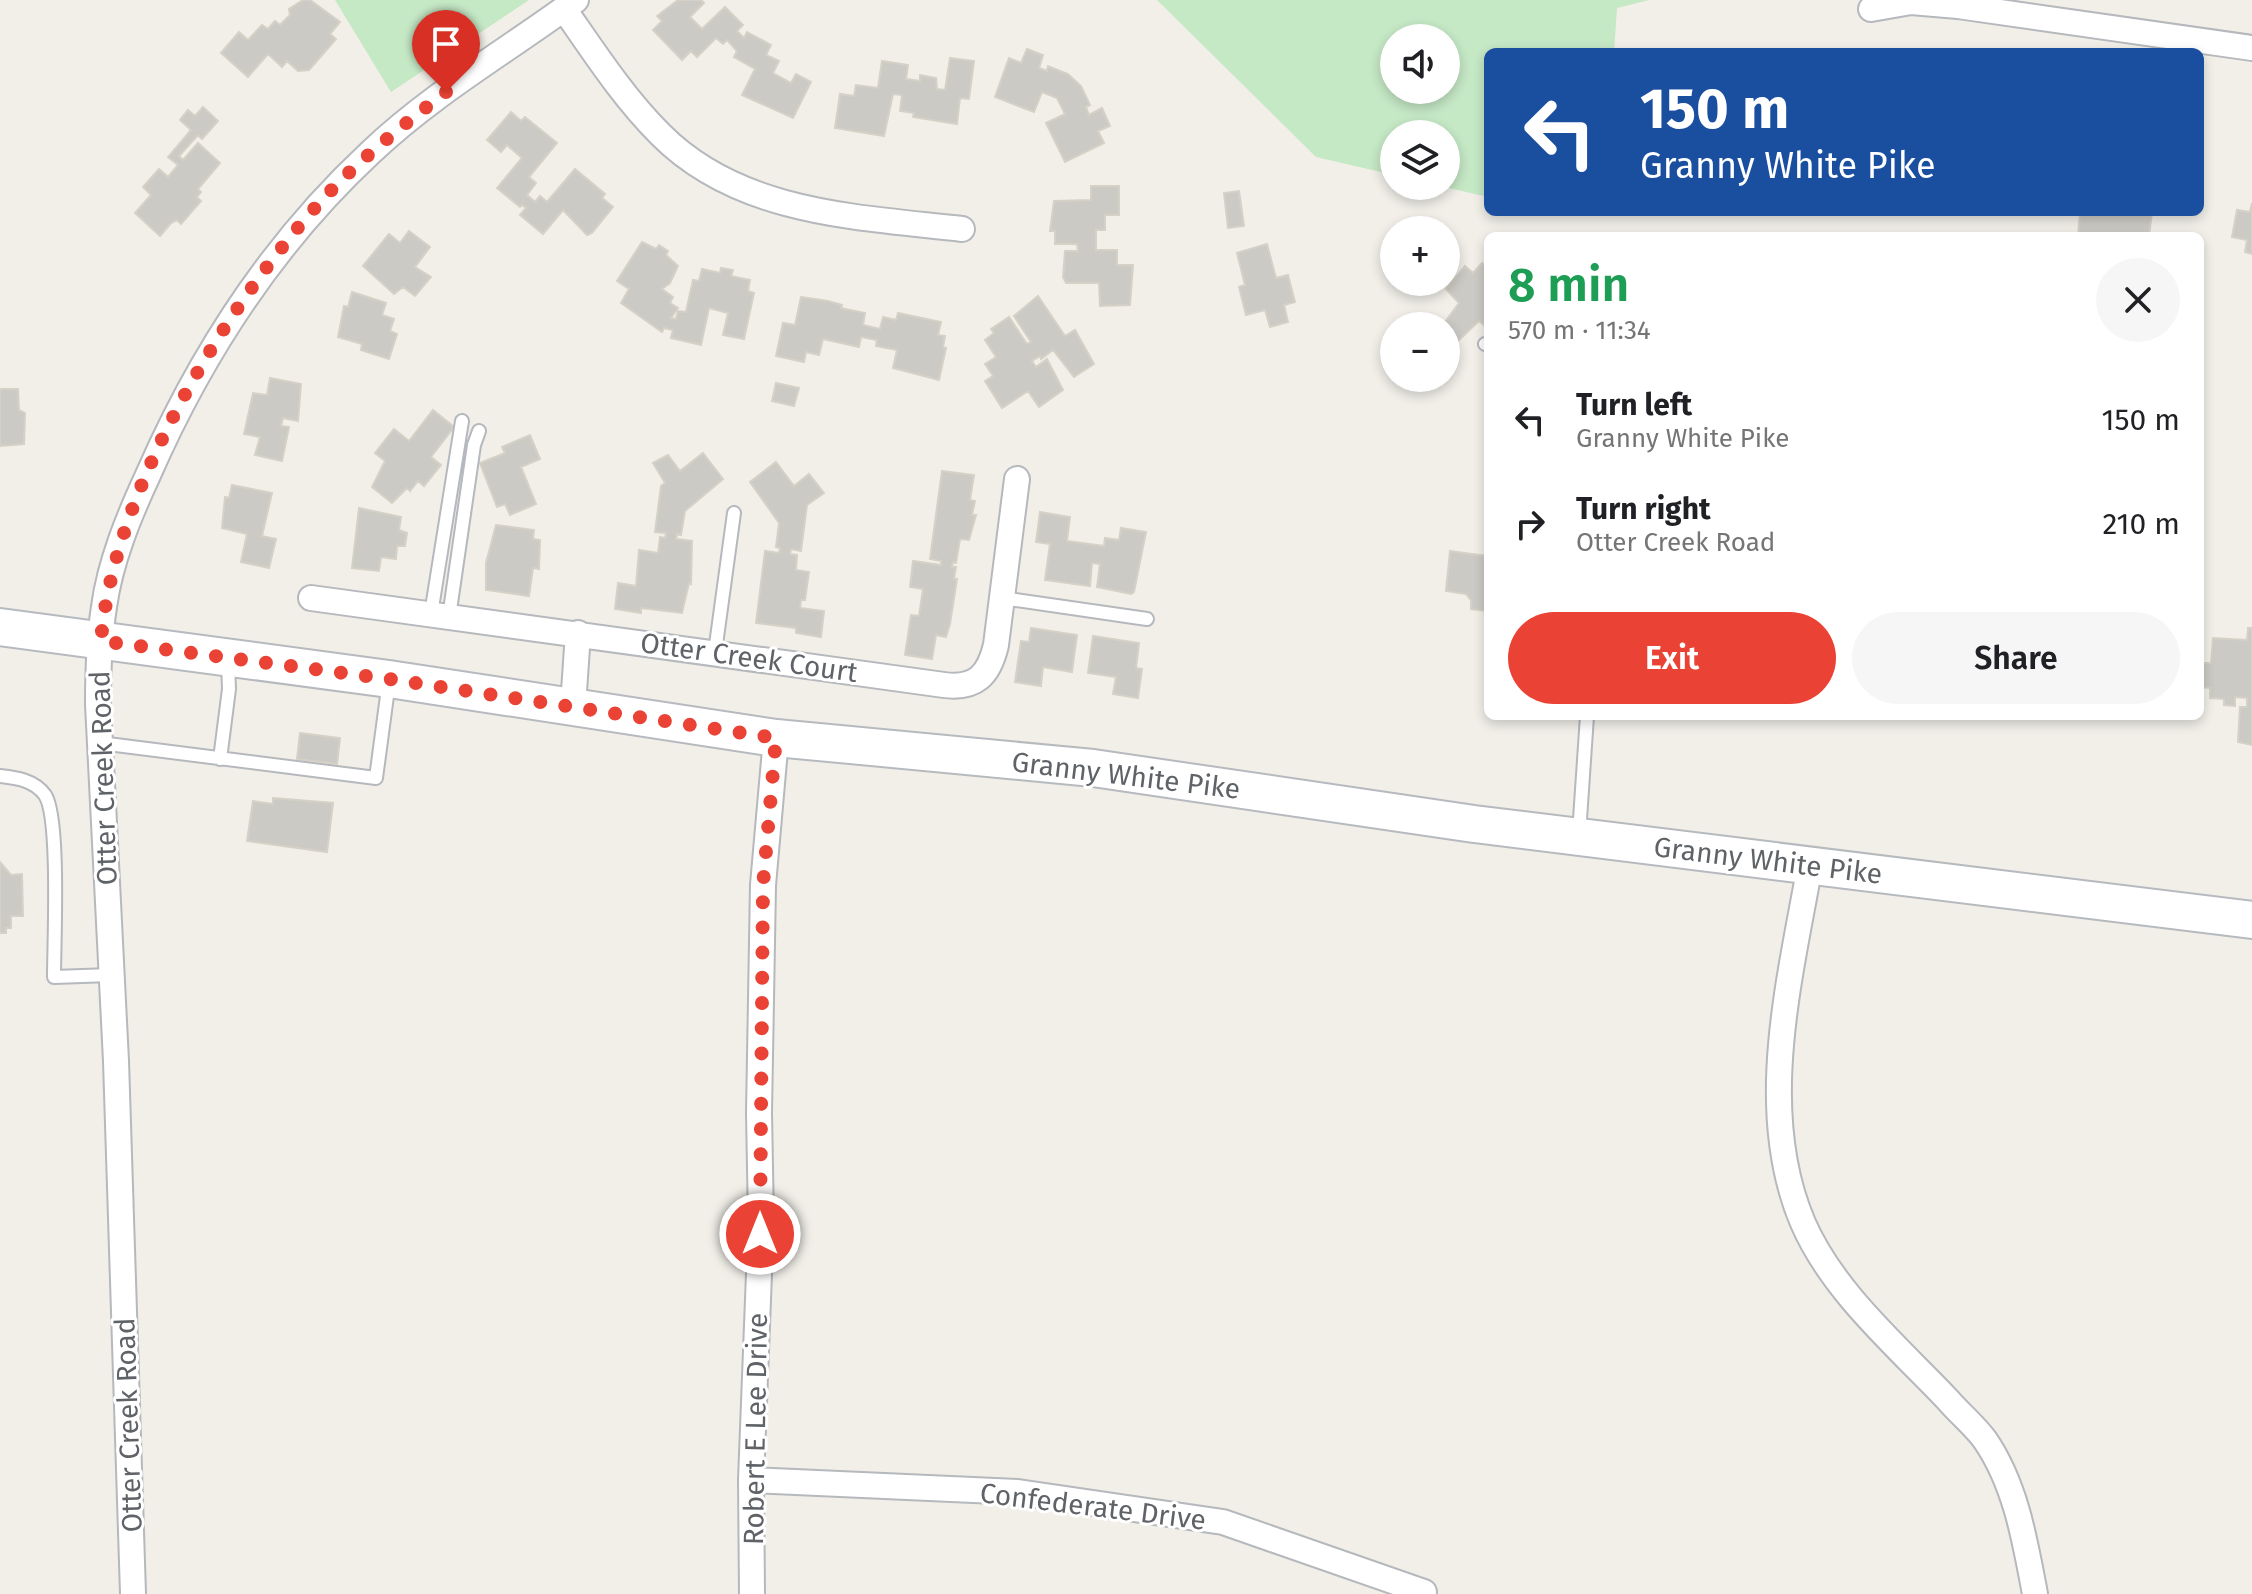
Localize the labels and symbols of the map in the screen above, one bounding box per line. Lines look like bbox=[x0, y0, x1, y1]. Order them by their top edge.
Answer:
pin bbox=[412, 10, 480, 92]
street label: Otter Creek Court bbox=[638, 626, 860, 689]
street label: Otter Creek Road bbox=[83, 670, 124, 886]
street label: Granny White Pike bbox=[1010, 745, 1242, 806]
street label: Granny White Pike bbox=[1652, 830, 1884, 891]
position arrow bbox=[718, 1192, 802, 1276]
street label: Robert E Lee Drive bbox=[737, 1313, 774, 1545]
street label: Otter Creek Road bbox=[108, 1317, 149, 1533]
street label: Confederate Drive bbox=[978, 1476, 1208, 1537]

